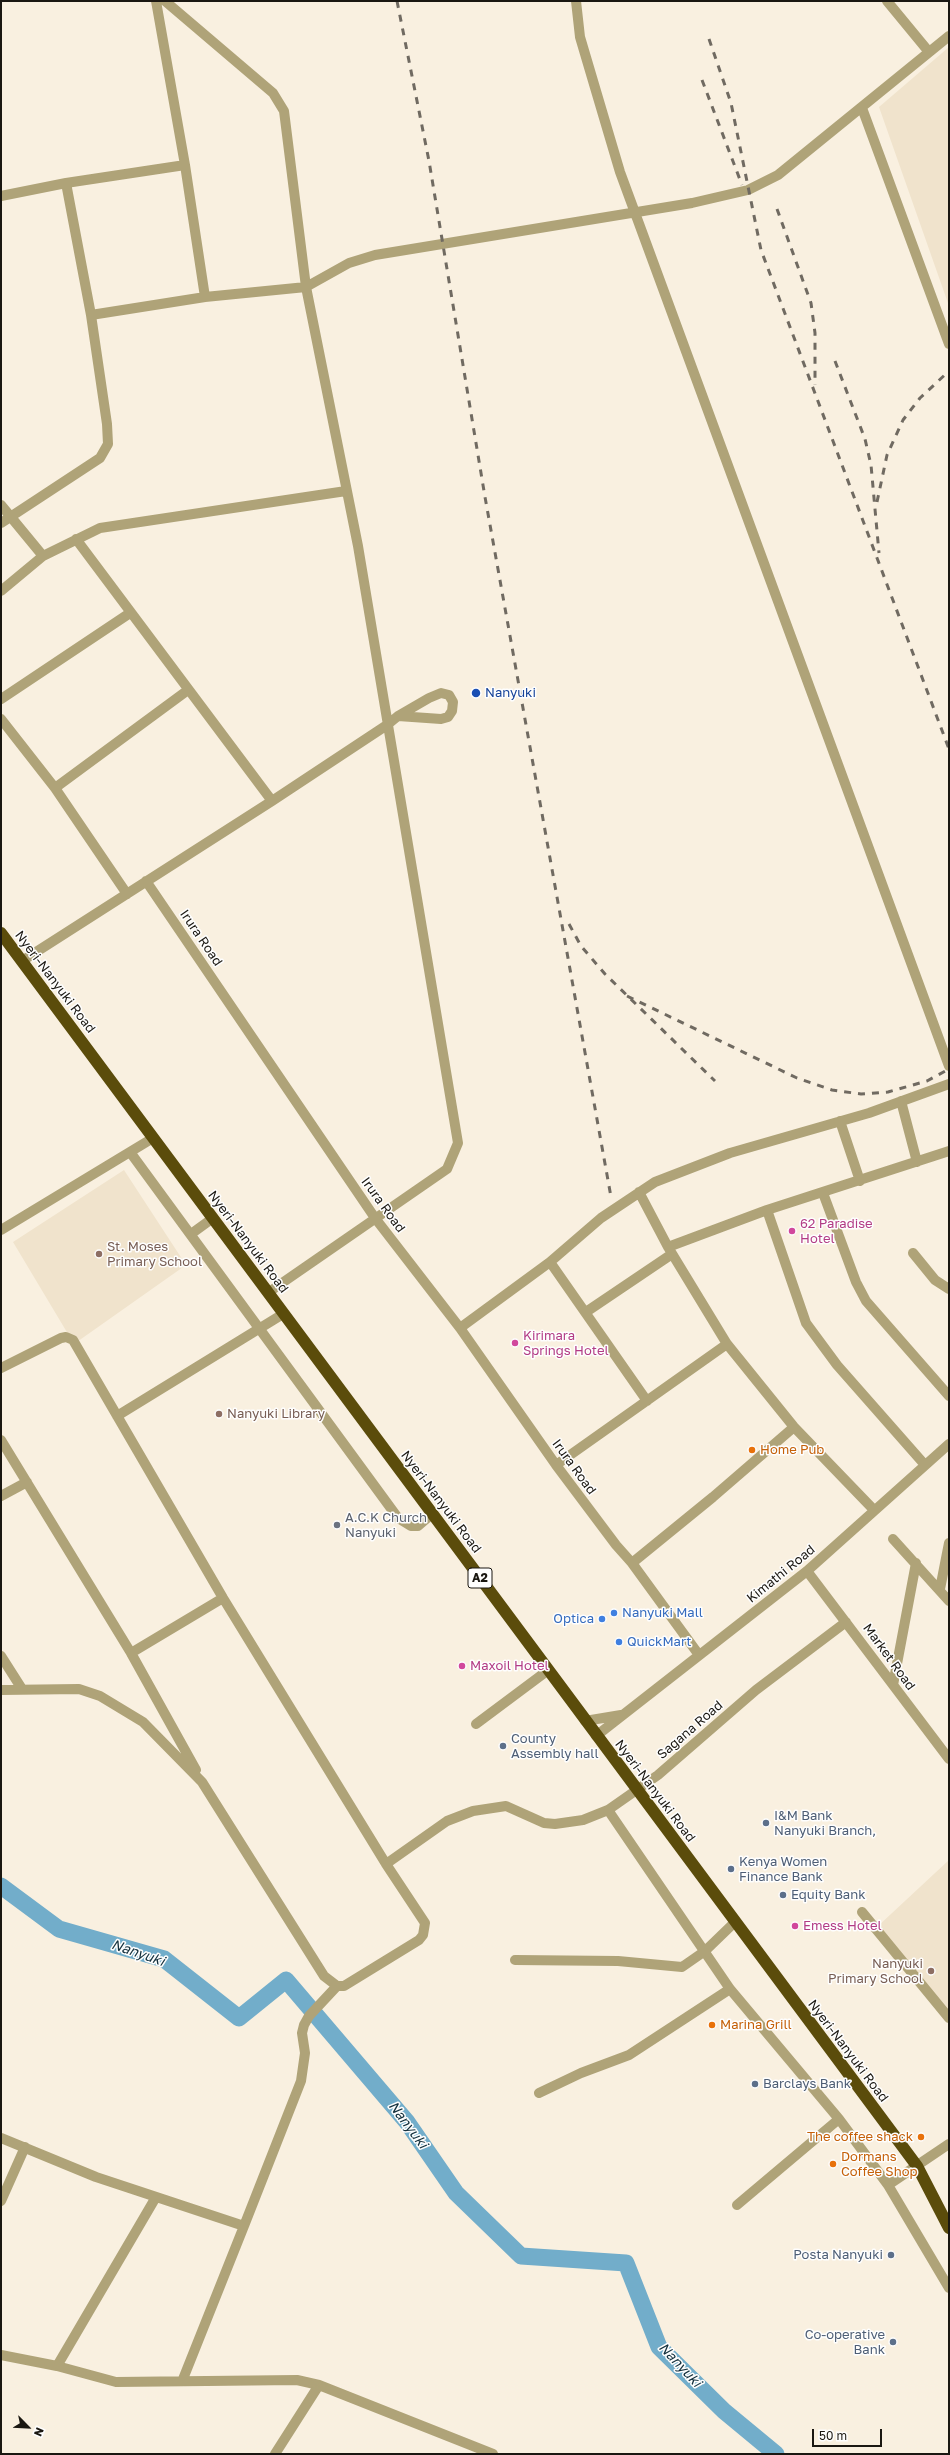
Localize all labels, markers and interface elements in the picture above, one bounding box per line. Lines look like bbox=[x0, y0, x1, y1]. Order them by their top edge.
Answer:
place label: Nanyuki bbox=[485, 685, 536, 701]
marker: Nanyuki bbox=[470, 687, 482, 699]
street label: Irura Road bbox=[177, 907, 225, 969]
street label: Nyeri-Nanyuki Road bbox=[11, 928, 99, 1036]
street label: Irura Road bbox=[358, 1174, 408, 1236]
street label: Nyeri-Nanyuki Road bbox=[204, 1188, 292, 1296]
place label: 62 Paradise Hotel bbox=[800, 1216, 873, 1247]
marker: 62 Paradise Hotel bbox=[787, 1226, 797, 1236]
place label: St. Moses Primary School bbox=[107, 1239, 202, 1270]
marker: St. Moses Primary School bbox=[94, 1249, 104, 1259]
place label: Kirimara Springs Hotel bbox=[523, 1328, 609, 1359]
marker: Kirimara Springs Hotel bbox=[510, 1338, 520, 1348]
place label: Nanyuki Library bbox=[227, 1406, 325, 1422]
marker: Nanyuki Library bbox=[214, 1409, 224, 1419]
street label: Irura Road bbox=[549, 1436, 599, 1498]
place label: Home Pub bbox=[760, 1442, 824, 1458]
marker: Home Pub bbox=[747, 1445, 757, 1455]
street label: Nyeri-Nanyuki Road bbox=[397, 1448, 485, 1556]
place label: A.C.K Church Nanyuki bbox=[345, 1510, 427, 1541]
marker: A.C.K Church Nanyuki bbox=[332, 1520, 342, 1530]
street label: Kimathi Road bbox=[744, 1542, 818, 1606]
road number: A2 bbox=[468, 1568, 492, 1588]
place label: Nanyuki Mall bbox=[622, 1605, 703, 1621]
marker: Nanyuki Mall bbox=[609, 1608, 619, 1618]
place label: Optica bbox=[553, 1611, 594, 1627]
marker: Optica bbox=[597, 1614, 607, 1624]
street label: Market Road bbox=[860, 1621, 918, 1693]
place label: QuickMart bbox=[627, 1634, 691, 1650]
marker: QuickMart bbox=[614, 1637, 624, 1647]
place label: Maxoil Hotel bbox=[470, 1658, 549, 1674]
marker: Maxoil Hotel bbox=[457, 1661, 467, 1671]
street label: Sagana Road bbox=[654, 1697, 726, 1763]
place label: County Assembly hall bbox=[511, 1731, 599, 1762]
street label: Nyeri-Nanyuki Road bbox=[611, 1737, 699, 1845]
marker: County Assembly hall bbox=[498, 1741, 508, 1751]
place label: I&M Bank Nanyuki Branch, bbox=[774, 1808, 876, 1839]
marker: I&M Bank Nanyuki Branch, bbox=[761, 1818, 771, 1828]
place label: Kenya Women Finance Bank bbox=[739, 1854, 827, 1885]
marker: Kenya Women Finance Bank bbox=[726, 1864, 736, 1874]
place label: Equity Bank bbox=[791, 1887, 866, 1903]
marker: Equity Bank bbox=[778, 1890, 788, 1900]
place label: Emess Hotel bbox=[803, 1918, 882, 1934]
marker: Emess Hotel bbox=[790, 1921, 800, 1931]
water label: Nanyuki bbox=[109, 1936, 167, 1970]
place label: Nanyuki Primary School bbox=[828, 1956, 923, 1987]
marker: Nanyuki Primary School bbox=[926, 1966, 936, 1976]
street label: Nyeri-Nanyuki Road bbox=[804, 1997, 892, 2105]
place label: Marina Grill bbox=[720, 2017, 792, 2033]
marker: Marina Grill bbox=[707, 2020, 717, 2030]
place label: Barclays Bank bbox=[763, 2076, 851, 2092]
marker: Barclays Bank bbox=[750, 2079, 760, 2089]
water label: Nanyuki bbox=[385, 2098, 431, 2152]
place label: The coffee shack bbox=[807, 2129, 913, 2145]
marker: The coffee shack bbox=[916, 2132, 926, 2142]
place label: Dormans Coffee Shop bbox=[841, 2149, 917, 2180]
marker: Dormans Coffee Shop bbox=[828, 2159, 838, 2169]
place label: Posta Nanyuki bbox=[793, 2247, 883, 2263]
marker: Posta Nanyuki bbox=[886, 2250, 896, 2260]
place label: Co-operative Bank bbox=[805, 2327, 885, 2358]
marker: Co-operative Bank bbox=[888, 2337, 898, 2347]
water label: Nanyuki bbox=[655, 2339, 705, 2391]
north arrow bbox=[8, 2407, 48, 2447]
scale bar bbox=[814, 2421, 884, 2447]
text: N bbox=[32, 2426, 47, 2439]
text: 50 m bbox=[819, 2428, 847, 2443]

